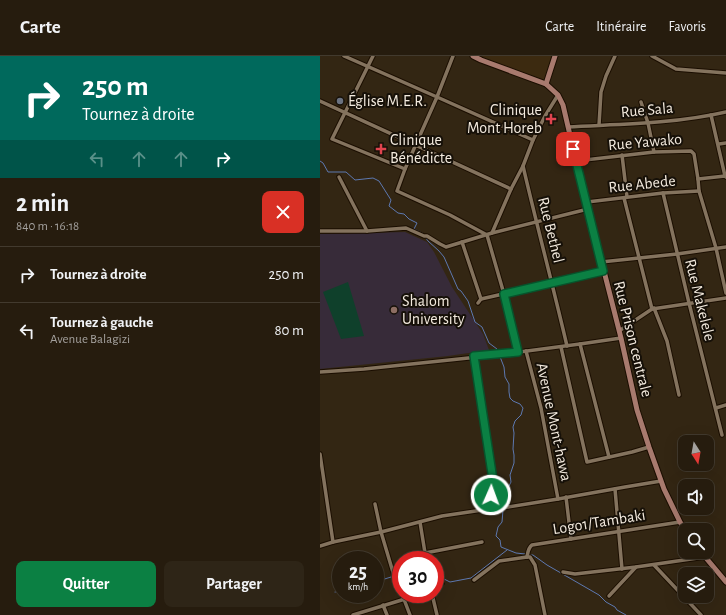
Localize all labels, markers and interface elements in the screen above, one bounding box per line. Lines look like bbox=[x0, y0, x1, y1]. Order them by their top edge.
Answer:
text: Carte bbox=[20, 18, 61, 37]
text: Carte bbox=[545, 20, 574, 34]
text: Itinéraire bbox=[596, 20, 646, 34]
text: Favoris bbox=[668, 20, 706, 34]
icon: right bbox=[16, 72, 68, 124]
text: 250 m bbox=[82, 73, 149, 101]
place label: Église M.E.R. bbox=[348, 91, 427, 109]
marker: Église M.E.R. bbox=[335, 96, 345, 106]
street label: Rue Sala bbox=[620, 100, 674, 120]
place label: Clinique Mont Horeb bbox=[467, 102, 542, 136]
text: Tournez à droite bbox=[82, 106, 195, 124]
marker: Clinique Mont Horeb bbox=[545, 113, 557, 125]
street label: Rue Yawako bbox=[607, 131, 683, 153]
place label: Clinique Bénédicte bbox=[390, 132, 452, 166]
pin bbox=[556, 132, 590, 166]
icon: arrive bbox=[562, 138, 584, 160]
marker: Clinique Bénédicte bbox=[375, 143, 387, 155]
icon: left bbox=[86, 148, 108, 170]
icon: ahead bbox=[128, 148, 150, 170]
icon: ahead bbox=[170, 148, 192, 170]
icon: right bbox=[212, 148, 234, 170]
street label: Rue Abede bbox=[608, 173, 676, 195]
button: close bbox=[262, 191, 304, 233]
text: 2 min bbox=[16, 192, 69, 216]
street label: Rue Bethel bbox=[535, 195, 567, 265]
text: 840 m · 16:18 bbox=[16, 220, 79, 233]
street label: Rue Makelele bbox=[682, 257, 718, 343]
icon: right bbox=[16, 264, 38, 286]
text: Tournez à droite bbox=[50, 267, 147, 282]
text: 250 m bbox=[269, 267, 304, 282]
street label: Rue Prison centrale bbox=[611, 279, 655, 399]
place label: Shalom University bbox=[402, 293, 465, 328]
marker: Shalom University bbox=[389, 305, 399, 315]
text: Tournez à gauche bbox=[50, 315, 153, 330]
icon: left bbox=[16, 320, 38, 342]
text: 80 m bbox=[274, 323, 304, 338]
text: Avenue Balagizi bbox=[50, 333, 130, 346]
street label: Avenue Mont-hawa bbox=[534, 361, 574, 483]
north arrow bbox=[678, 435, 714, 471]
map controls bbox=[678, 435, 714, 603]
position arrow bbox=[470, 474, 512, 516]
button: sound bbox=[678, 479, 714, 515]
street label: Logo1/Tambaki bbox=[552, 507, 646, 537]
button: search bbox=[678, 523, 714, 559]
speed limit sign: 30 bbox=[392, 551, 444, 603]
button: Quitter bbox=[16, 561, 156, 607]
button: Partager bbox=[164, 561, 304, 607]
text: 25 bbox=[349, 562, 367, 582]
button: layers bbox=[678, 567, 714, 603]
text: km/h bbox=[348, 582, 368, 592]

